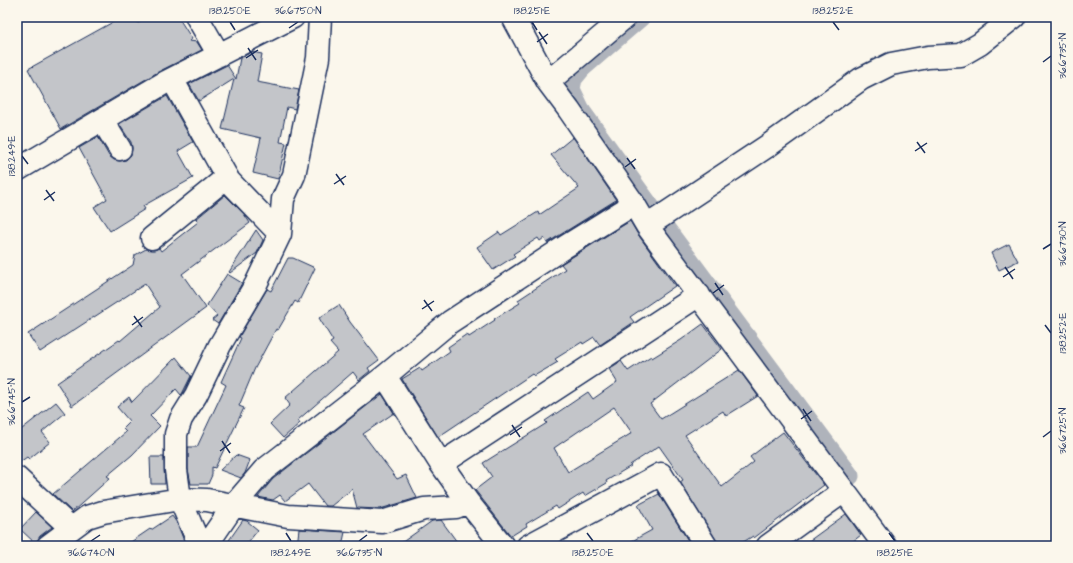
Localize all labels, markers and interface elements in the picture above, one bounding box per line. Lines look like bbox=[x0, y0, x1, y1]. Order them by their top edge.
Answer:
text: 138.250°E bbox=[209, 4, 251, 18]
text: 36.6750°N bbox=[274, 4, 322, 18]
text: 138.251°E bbox=[514, 4, 550, 18]
text: 138.252°E bbox=[813, 4, 854, 18]
text: 36.6735°N bbox=[1056, 33, 1070, 79]
text: 138.249°E bbox=[5, 136, 19, 176]
text: 36.6730°N bbox=[1056, 221, 1070, 267]
text: 138.252°E bbox=[1056, 312, 1070, 353]
text: 36.6745°N bbox=[5, 378, 19, 426]
text: 36.6725°N bbox=[1056, 408, 1070, 454]
text: 36.6740°N bbox=[68, 546, 114, 560]
text: 138.249°E bbox=[271, 546, 311, 560]
text: 36.6735°N bbox=[336, 546, 382, 560]
text: 138.250°E bbox=[572, 546, 614, 560]
text: 138.251°E bbox=[877, 546, 913, 560]

